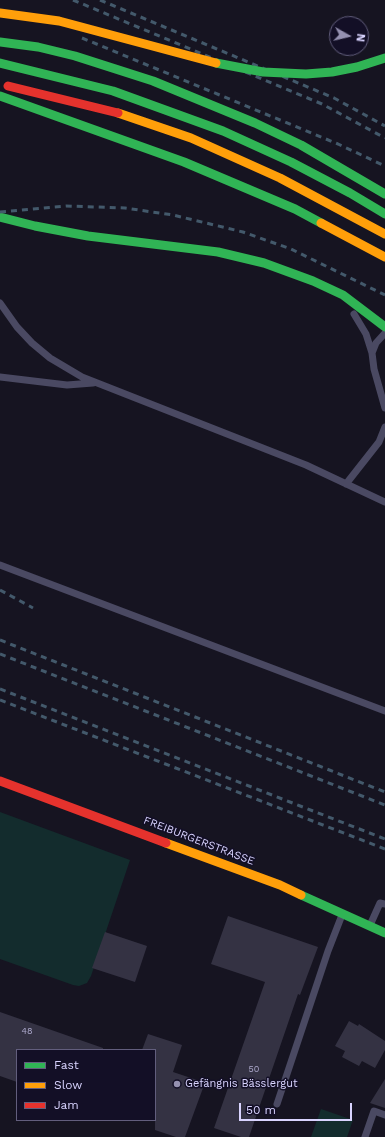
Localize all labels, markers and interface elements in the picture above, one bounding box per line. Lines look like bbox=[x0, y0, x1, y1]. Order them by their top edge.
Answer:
north arrow bbox=[329, 16, 369, 56]
text: N bbox=[353, 33, 367, 43]
street label: FREIBURGERSTRASSE bbox=[142, 814, 256, 868]
house number: 48 bbox=[21, 1026, 33, 1036]
legend bbox=[16, 1049, 156, 1121]
text: Fast bbox=[54, 1058, 79, 1072]
house number: 50 bbox=[249, 1064, 259, 1074]
place label: Gefängnis Bässlergut bbox=[185, 1077, 298, 1091]
text: Slow bbox=[54, 1078, 82, 1092]
marker: Gefängnis Bässlergut bbox=[172, 1079, 182, 1089]
scale bar bbox=[241, 1095, 354, 1121]
text: Jam bbox=[54, 1098, 79, 1112]
text: 50 m bbox=[246, 1103, 276, 1117]

